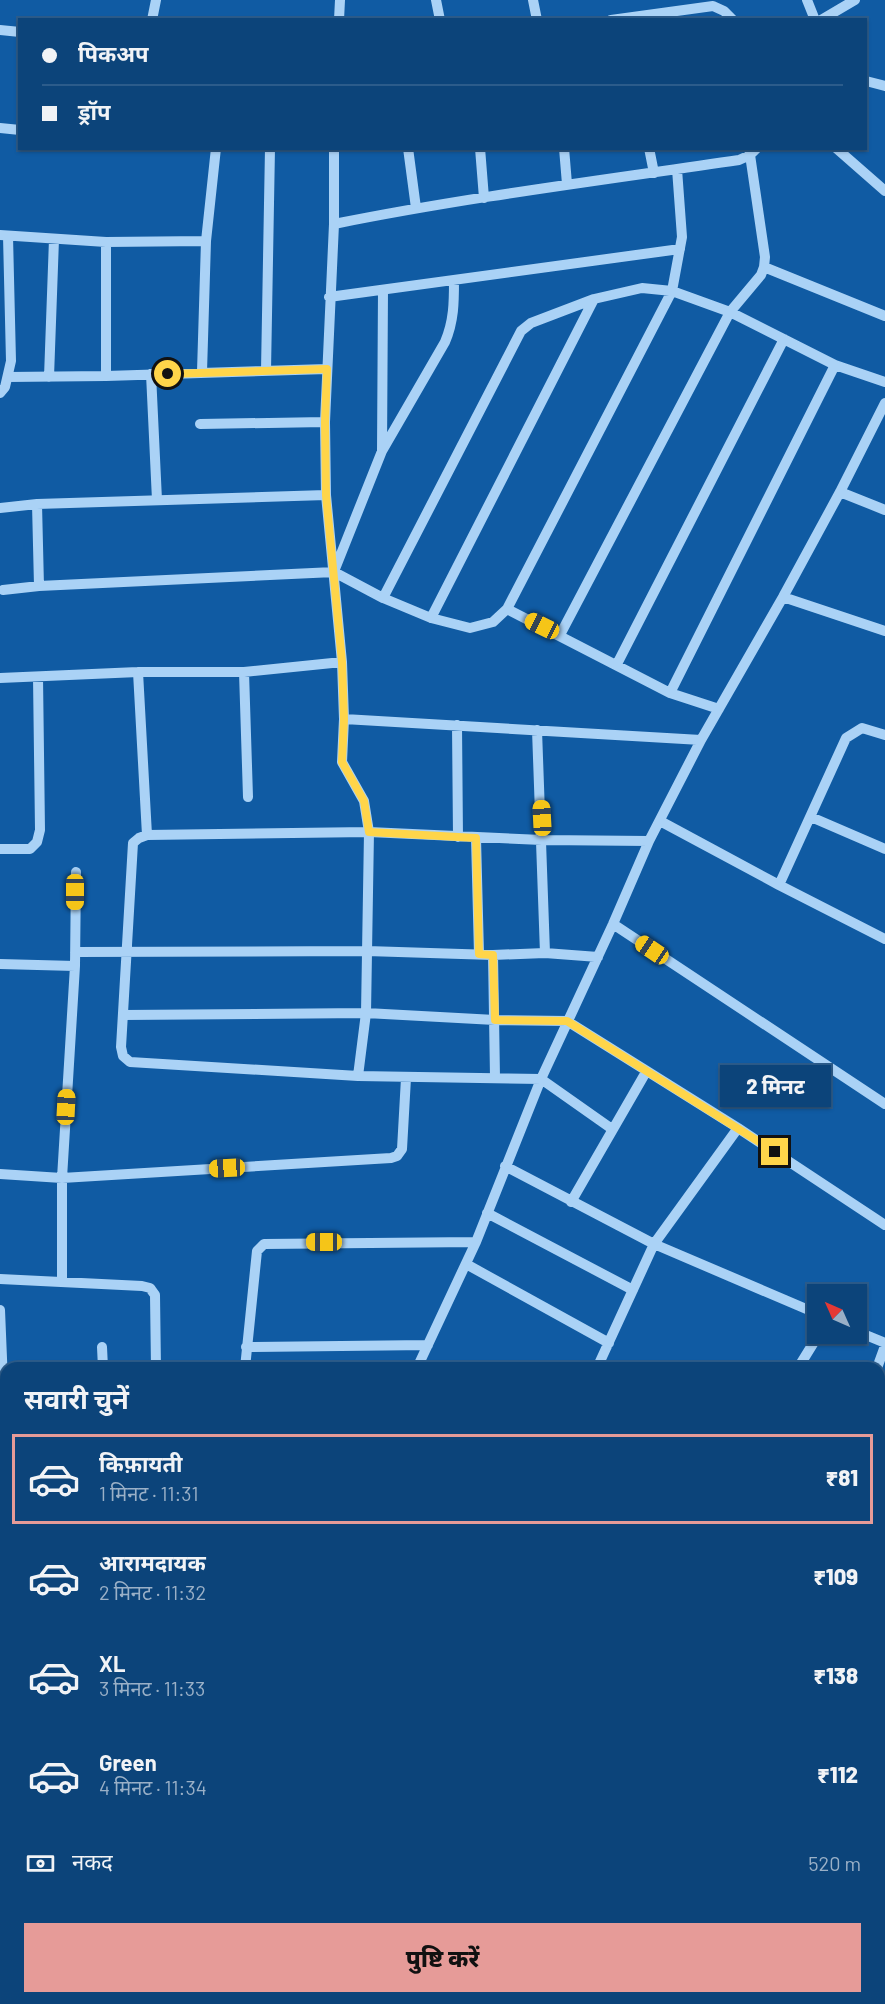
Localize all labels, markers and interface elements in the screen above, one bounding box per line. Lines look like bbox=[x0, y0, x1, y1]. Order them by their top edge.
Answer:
text: पिकअप bbox=[78, 40, 149, 66]
text: ड्रॉप bbox=[78, 98, 111, 124]
route start bbox=[154, 360, 181, 387]
car bbox=[522, 610, 562, 642]
car bbox=[532, 800, 552, 836]
car bbox=[66, 874, 84, 910]
car bbox=[632, 932, 672, 968]
callout: 2 मिनट bbox=[720, 1065, 830, 1107]
text: 2 मिनट bbox=[746, 1074, 805, 1098]
car bbox=[56, 1089, 76, 1125]
route end bbox=[761, 1138, 788, 1165]
car bbox=[209, 1158, 245, 1178]
car bbox=[306, 1233, 342, 1251]
north arrow bbox=[807, 1284, 867, 1344]
map controls bbox=[807, 1284, 867, 1344]
text: सवारी चुनें bbox=[24, 1382, 129, 1414]
text: किफ़ायती bbox=[99, 1450, 183, 1476]
icon: car bbox=[27, 1452, 81, 1506]
text: ₹81 bbox=[826, 1464, 858, 1490]
text: 1 मिनट · 11:31 bbox=[99, 1481, 199, 1505]
text: आरामदायक bbox=[99, 1549, 206, 1575]
icon: car bbox=[27, 1551, 81, 1605]
text: ₹109 bbox=[813, 1563, 858, 1589]
text: 2 मिनट · 11:32 bbox=[99, 1580, 206, 1604]
icon: car bbox=[27, 1650, 81, 1704]
text: XL bbox=[99, 1650, 125, 1676]
text: ₹138 bbox=[813, 1662, 858, 1688]
text: 3 मिनट · 11:33 bbox=[99, 1676, 205, 1700]
icon: car bbox=[27, 1749, 81, 1803]
text: Green bbox=[99, 1749, 157, 1775]
text: ₹112 bbox=[817, 1761, 858, 1787]
text: 4 मिनट · 11:34 bbox=[99, 1775, 207, 1799]
icon: cash bbox=[24, 1847, 57, 1880]
text: नकद bbox=[72, 1848, 113, 1874]
text: 520 m bbox=[808, 1851, 861, 1875]
button: पुष्टि करें bbox=[24, 1923, 861, 1992]

